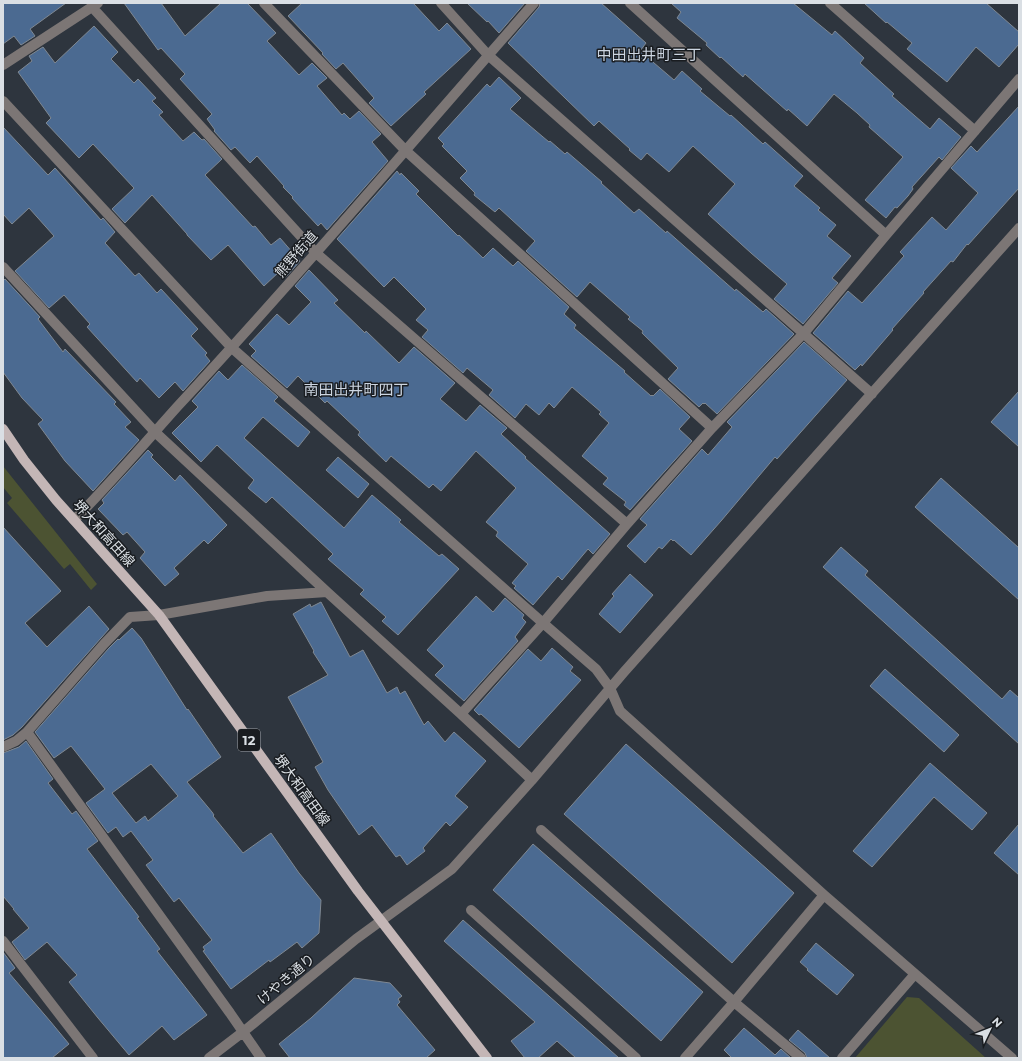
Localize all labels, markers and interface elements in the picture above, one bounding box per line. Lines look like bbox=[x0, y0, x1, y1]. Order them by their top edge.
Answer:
district label: 中田出井町三丁 bbox=[596, 45, 702, 64]
street label: 熊野街道 bbox=[271, 227, 321, 281]
district label: 南田出井町四丁 bbox=[303, 380, 409, 399]
street label: 堺大和高田線 bbox=[69, 496, 139, 570]
road number: 12 bbox=[238, 729, 260, 751]
street label: 堺大和高田線 bbox=[270, 751, 334, 829]
street label: けやき通り bbox=[253, 950, 319, 1008]
north arrow bbox=[970, 1009, 1010, 1049]
text: N bbox=[989, 1014, 1005, 1030]

